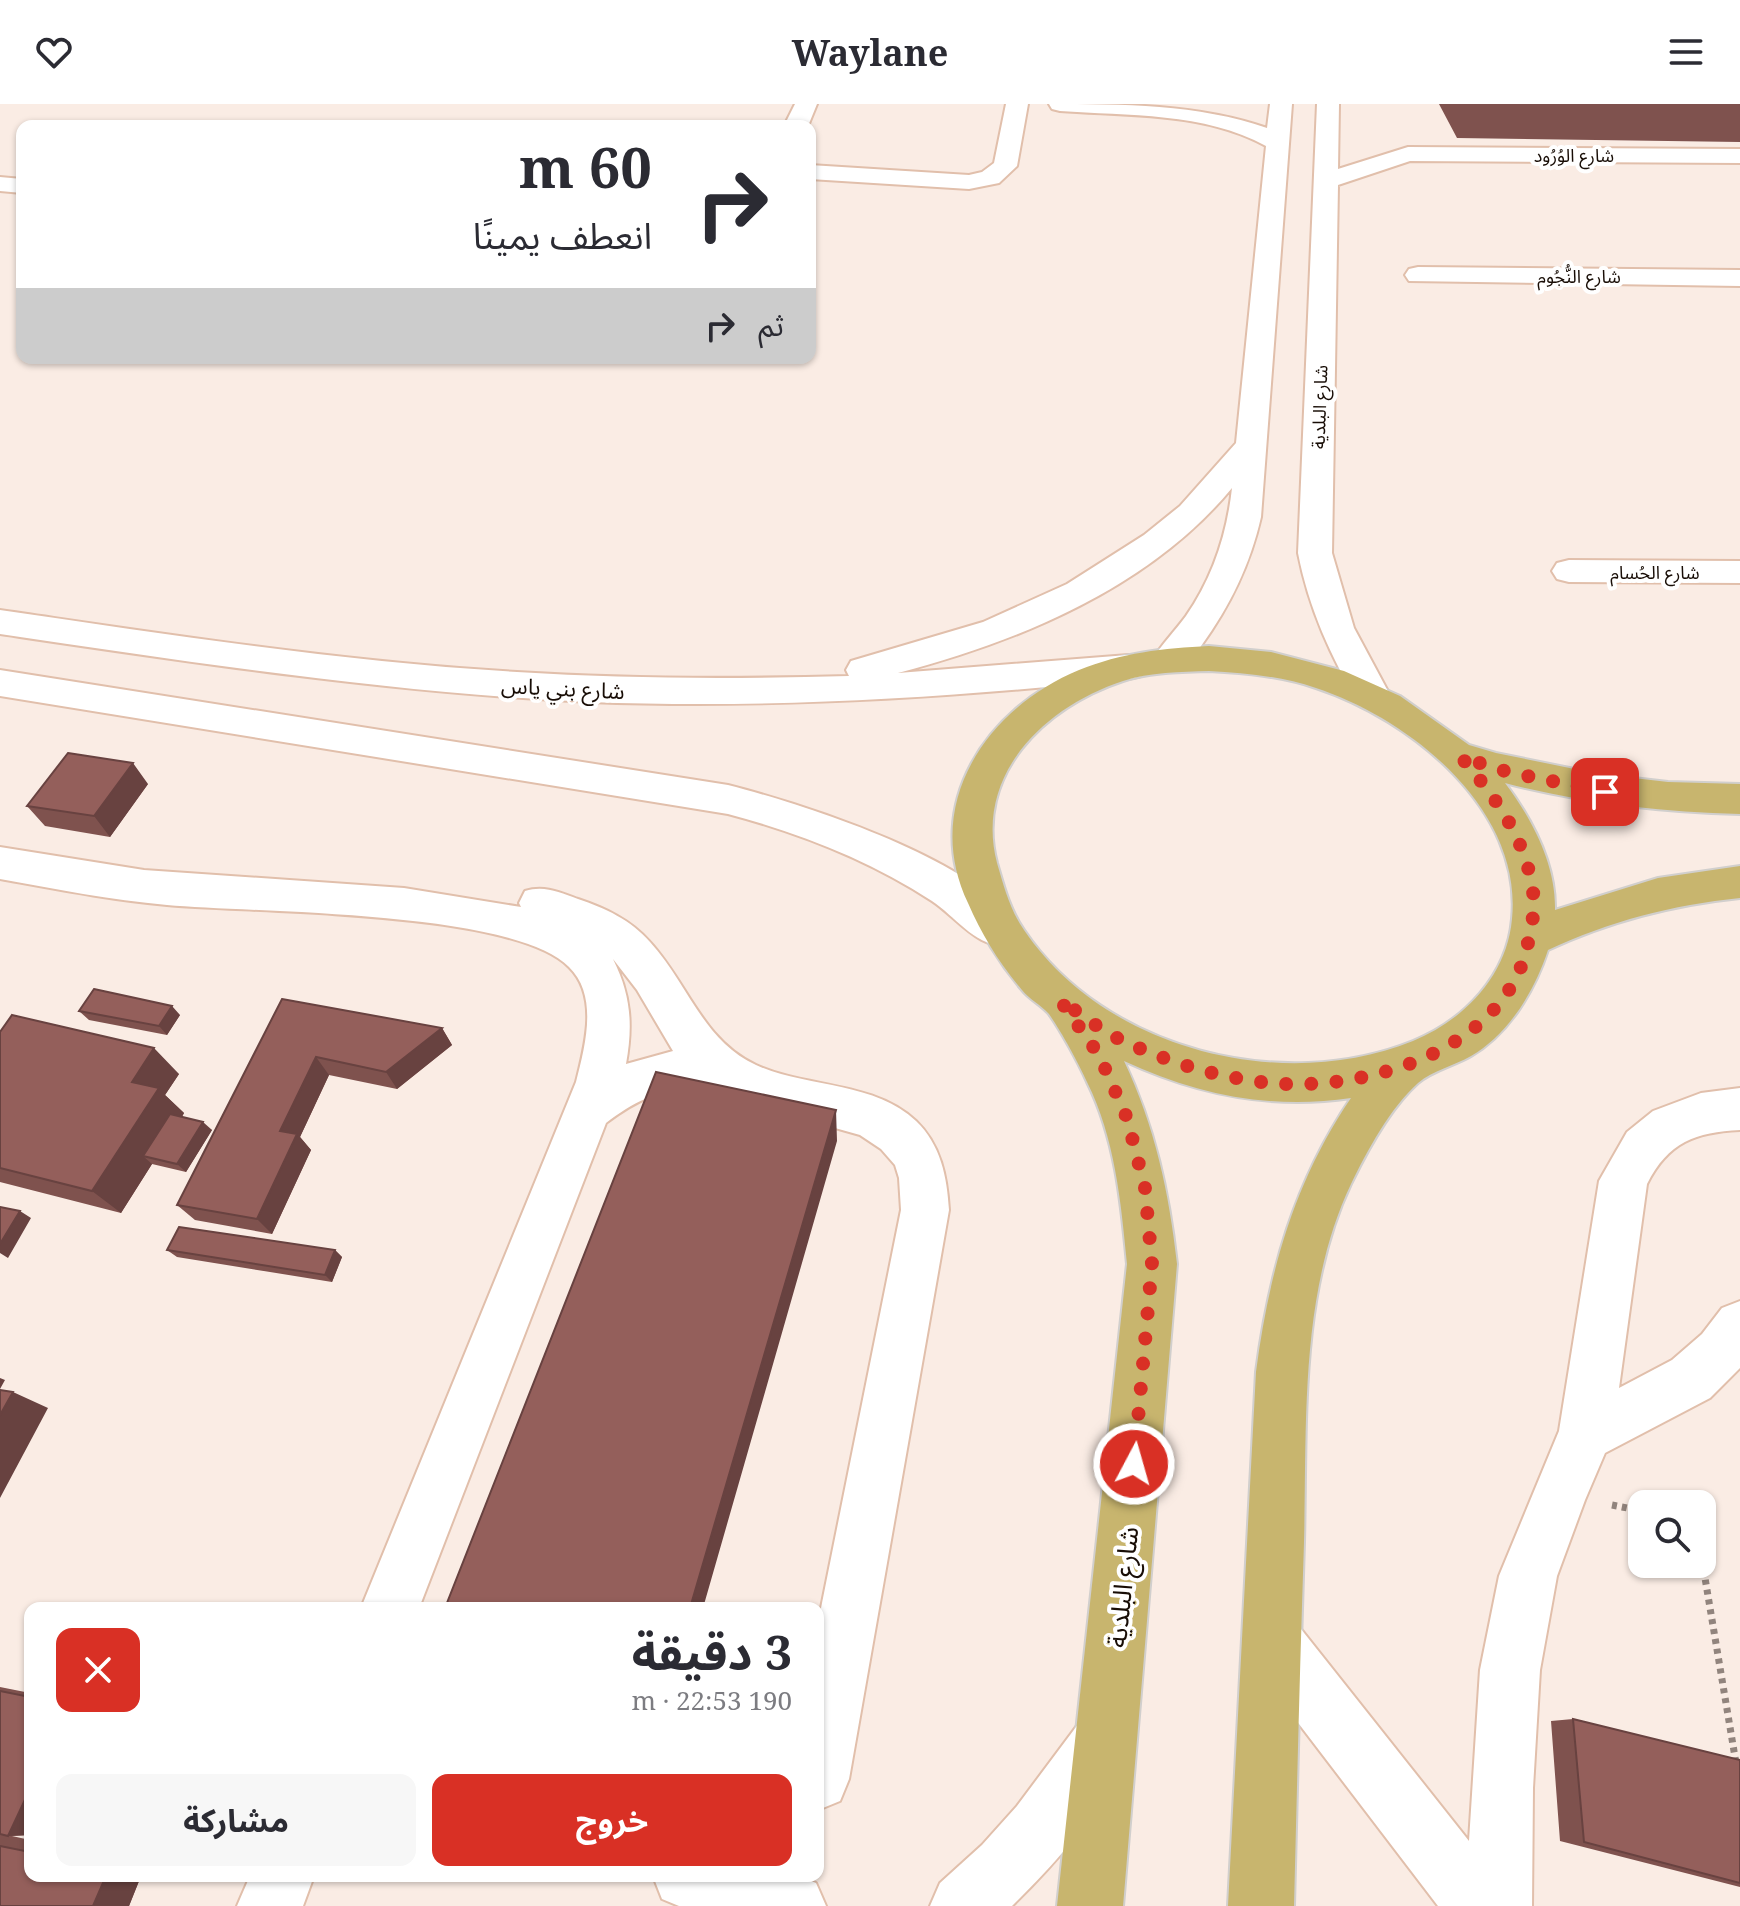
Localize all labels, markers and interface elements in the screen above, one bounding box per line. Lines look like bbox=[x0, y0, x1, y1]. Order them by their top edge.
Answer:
text: Waylane bbox=[792, 28, 948, 77]
icon: heart bbox=[32, 30, 76, 74]
icon: menu bbox=[1664, 30, 1708, 74]
text: 60 m bbox=[519, 128, 652, 204]
street label: شارع الوُرُود bbox=[1534, 143, 1614, 170]
icon: right bbox=[680, 152, 784, 256]
text: انعطف يمينًا bbox=[473, 211, 652, 260]
street label: شارع النُّجُوم bbox=[1537, 264, 1621, 291]
icon: right bbox=[698, 304, 742, 348]
text: ثم bbox=[758, 304, 784, 345]
street label: شارع البلدية bbox=[1306, 365, 1335, 450]
street label: شارع الحُسام bbox=[1610, 560, 1700, 587]
street label: شارع بني ياس bbox=[500, 669, 625, 708]
pin bbox=[1571, 758, 1639, 826]
icon: arrive bbox=[1583, 770, 1627, 814]
position arrow bbox=[1092, 1422, 1176, 1506]
map controls bbox=[1628, 1490, 1716, 1578]
button: search bbox=[1628, 1490, 1716, 1578]
street label: شارع البلدية bbox=[1098, 1525, 1148, 1649]
text: 3 دقيقة bbox=[632, 1619, 792, 1684]
button: close bbox=[56, 1628, 140, 1712]
text: 190 m · 22:53 bbox=[631, 1682, 792, 1718]
button: مشاركة bbox=[56, 1774, 416, 1866]
button: خروج bbox=[432, 1774, 792, 1866]

